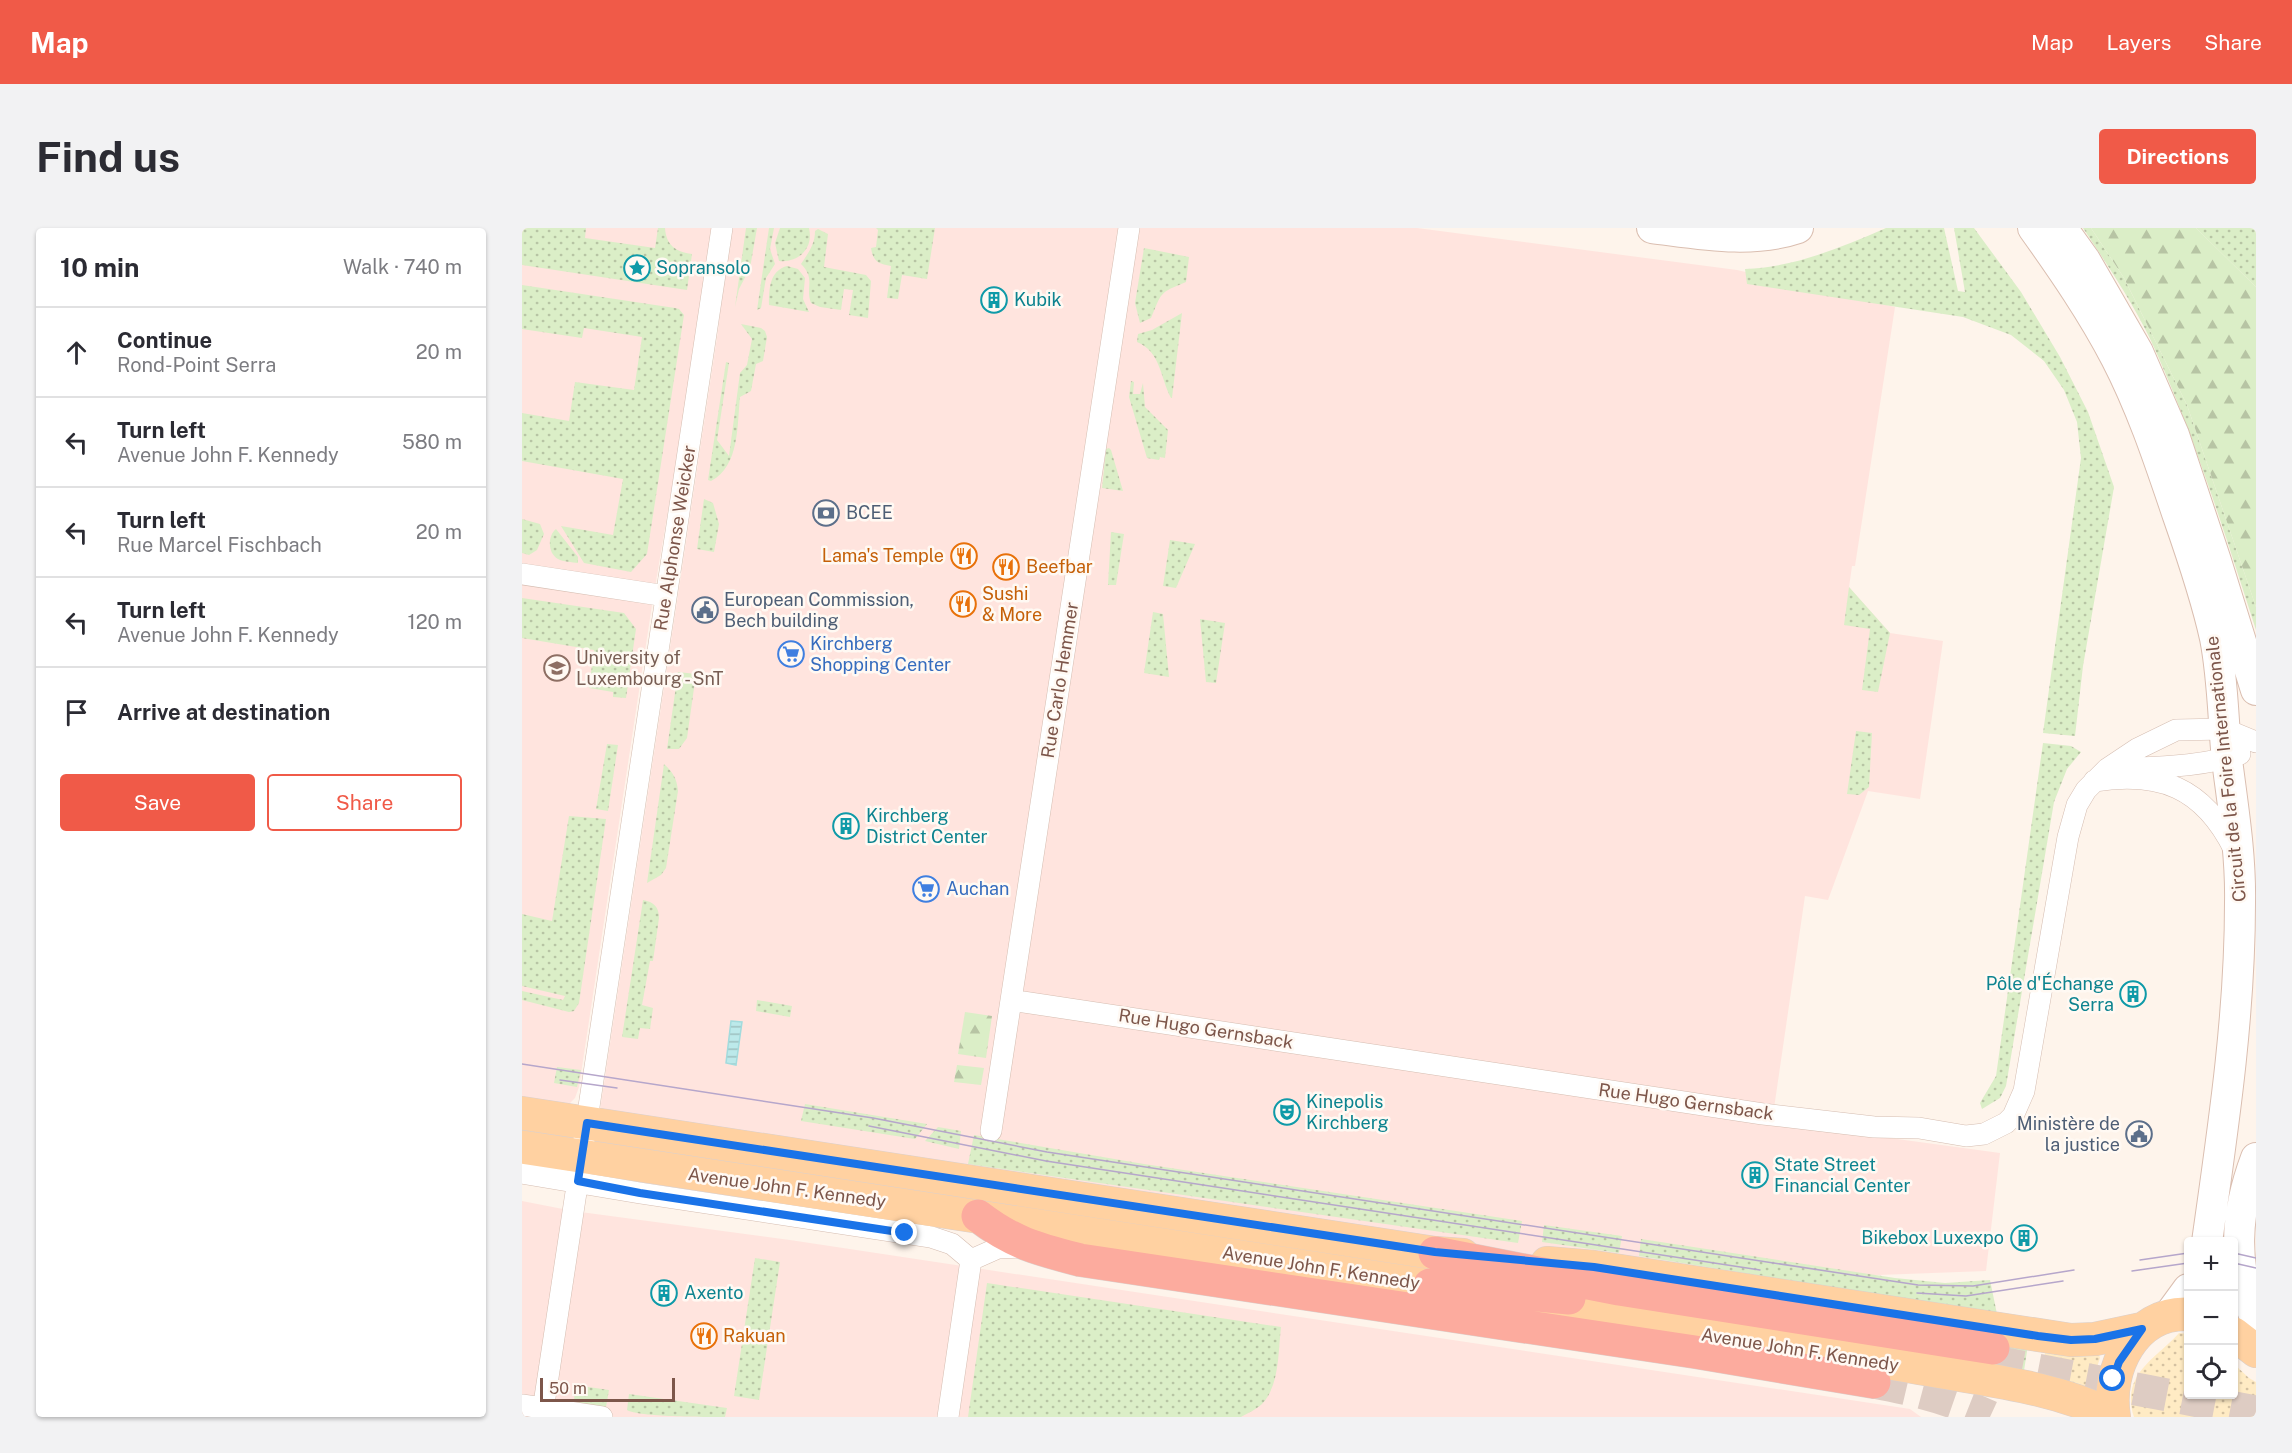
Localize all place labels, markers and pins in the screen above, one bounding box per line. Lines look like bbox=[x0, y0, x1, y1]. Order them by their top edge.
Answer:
place icon: Sopransolo bbox=[622, 253, 652, 283]
place label: Sopransolo bbox=[656, 257, 750, 278]
building icon: Kubik bbox=[979, 285, 1009, 315]
place label: Kubik bbox=[1014, 289, 1062, 310]
bank icon: BCEE bbox=[811, 498, 841, 528]
place label: BCEE bbox=[846, 502, 893, 523]
restaurant icon: Lama's Temple bbox=[949, 541, 979, 571]
place label: Lama's Temple bbox=[822, 545, 944, 566]
restaurant icon: Beefbar bbox=[991, 552, 1021, 582]
place label: Beefbar bbox=[1026, 556, 1093, 577]
place label: Sushi & More bbox=[982, 583, 1042, 625]
place label: European Commission, Bech building bbox=[724, 589, 914, 631]
restaurant icon: Sushi & More bbox=[948, 589, 978, 619]
public building icon: European Commission, Bech building bbox=[690, 595, 720, 625]
place label: Kirchberg Shopping Center bbox=[810, 633, 951, 675]
supermarket icon: Kirchberg Shopping Center bbox=[776, 639, 806, 669]
place label: University of Luxembourg - SnT bbox=[576, 647, 724, 689]
school or university icon: University of Luxembourg - SnT bbox=[542, 653, 572, 683]
place label: Kirchberg District Center bbox=[866, 805, 988, 847]
building icon: Kirchberg District Center bbox=[831, 811, 861, 841]
supermarket icon: Auchan bbox=[911, 874, 941, 904]
place label: Auchan bbox=[946, 878, 1009, 899]
place label: Pôle d'Échange Serra bbox=[1986, 972, 2114, 1015]
building icon: Pôle d'Échange Serra bbox=[2118, 979, 2148, 1009]
place label: Kinepolis Kirchberg bbox=[1306, 1091, 1389, 1133]
theatre icon: Kinepolis Kirchberg bbox=[1272, 1097, 1302, 1127]
place label: Ministère de la justice bbox=[2017, 1113, 2120, 1155]
public building icon: Ministère de la justice bbox=[2124, 1119, 2154, 1149]
place label: State Street Financial Center bbox=[1774, 1154, 1910, 1196]
building icon: State Street Financial Center bbox=[1740, 1160, 1770, 1190]
building icon: Bikebox Luxexpo bbox=[2009, 1223, 2039, 1253]
place label: Bikebox Luxexpo bbox=[1861, 1227, 2004, 1248]
building icon: Axento bbox=[649, 1278, 679, 1308]
place label: Axento bbox=[684, 1282, 744, 1303]
restaurant icon: Rakuan bbox=[689, 1321, 719, 1351]
place label: Rakuan bbox=[723, 1325, 786, 1346]

